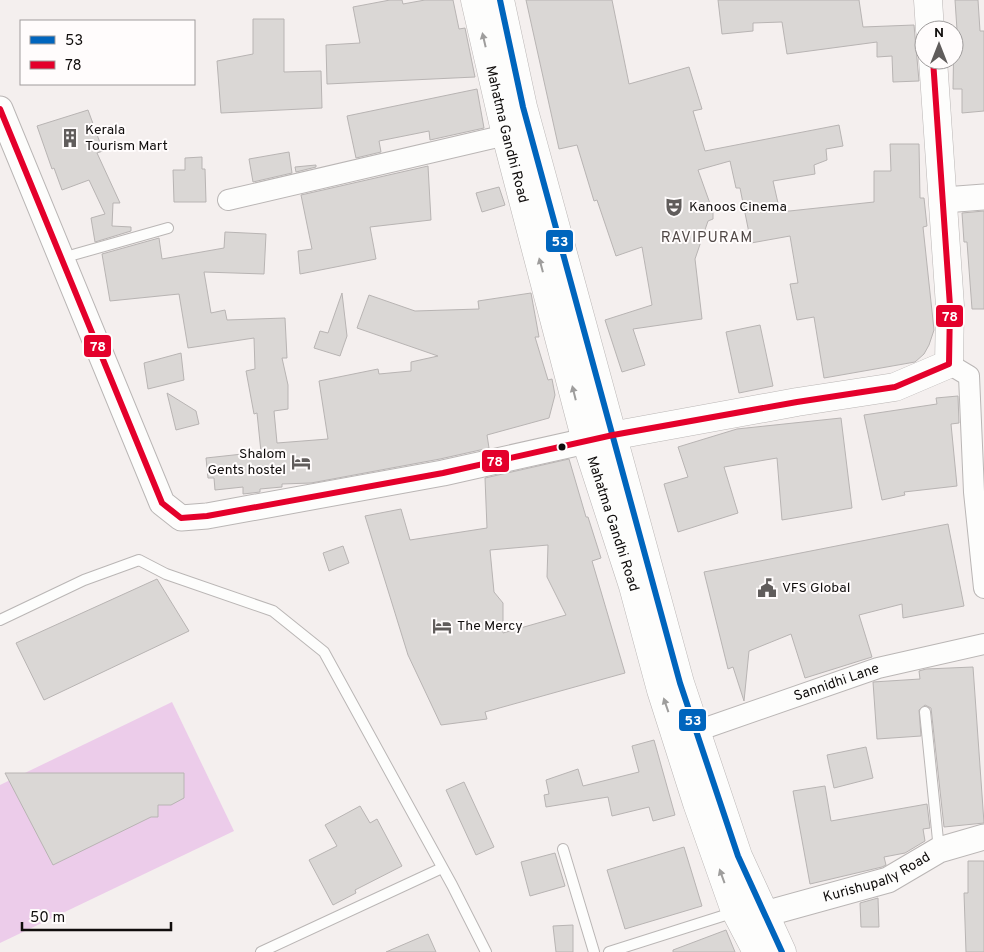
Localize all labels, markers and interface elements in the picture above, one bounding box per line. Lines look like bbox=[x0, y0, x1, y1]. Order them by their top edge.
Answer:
legend bbox=[20, 20, 195, 85]
north arrow bbox=[914, 20, 964, 70]
text: N bbox=[934, 25, 944, 42]
text: 53 bbox=[65, 32, 83, 51]
one-way arrow bbox=[480, 32, 488, 47]
text: 78 bbox=[65, 57, 82, 76]
street label: Mahatma Gandhi Road bbox=[482, 64, 532, 205]
place label: Kerala Tourism Mart bbox=[85, 122, 168, 155]
building icon: Kerala Tourism Mart bbox=[59, 127, 81, 149]
theatre icon: Kanoos Cinema bbox=[663, 196, 685, 218]
place label: Kanoos Cinema bbox=[689, 199, 787, 216]
line badge: 53 bbox=[545, 229, 574, 253]
district label: RAVIPURAM bbox=[661, 229, 753, 248]
text: 53 bbox=[552, 234, 568, 251]
one-way arrow bbox=[537, 258, 545, 273]
line badge: 78 bbox=[935, 304, 964, 328]
text: 78 bbox=[942, 309, 958, 326]
line badge: 78 bbox=[83, 334, 112, 358]
text: 78 bbox=[90, 339, 106, 356]
one-way arrow bbox=[570, 386, 578, 401]
unlabelled marker bbox=[557, 442, 567, 452]
place label: Shalom Gents hostel bbox=[207, 446, 286, 479]
line badge: 78 bbox=[481, 449, 510, 473]
hotel icon: Shalom Gents hostel bbox=[290, 451, 312, 473]
text: 78 bbox=[487, 454, 503, 471]
street label: Mahatma Gandhi Road bbox=[583, 454, 643, 593]
public building icon: VFS Global bbox=[756, 577, 778, 599]
place label: VFS Global bbox=[782, 580, 850, 597]
hotel icon: The Mercy bbox=[431, 615, 453, 637]
place label: The Mercy bbox=[457, 618, 523, 635]
street label: Sannidhi Lane bbox=[792, 660, 881, 705]
one-way arrow bbox=[662, 697, 670, 712]
line badge: 53 bbox=[678, 708, 707, 732]
text: 53 bbox=[685, 713, 701, 730]
street label: Kurishupally Road bbox=[821, 849, 933, 906]
one-way arrow bbox=[718, 868, 726, 883]
scale bar bbox=[22, 900, 171, 932]
text: 50 m bbox=[30, 909, 65, 928]

